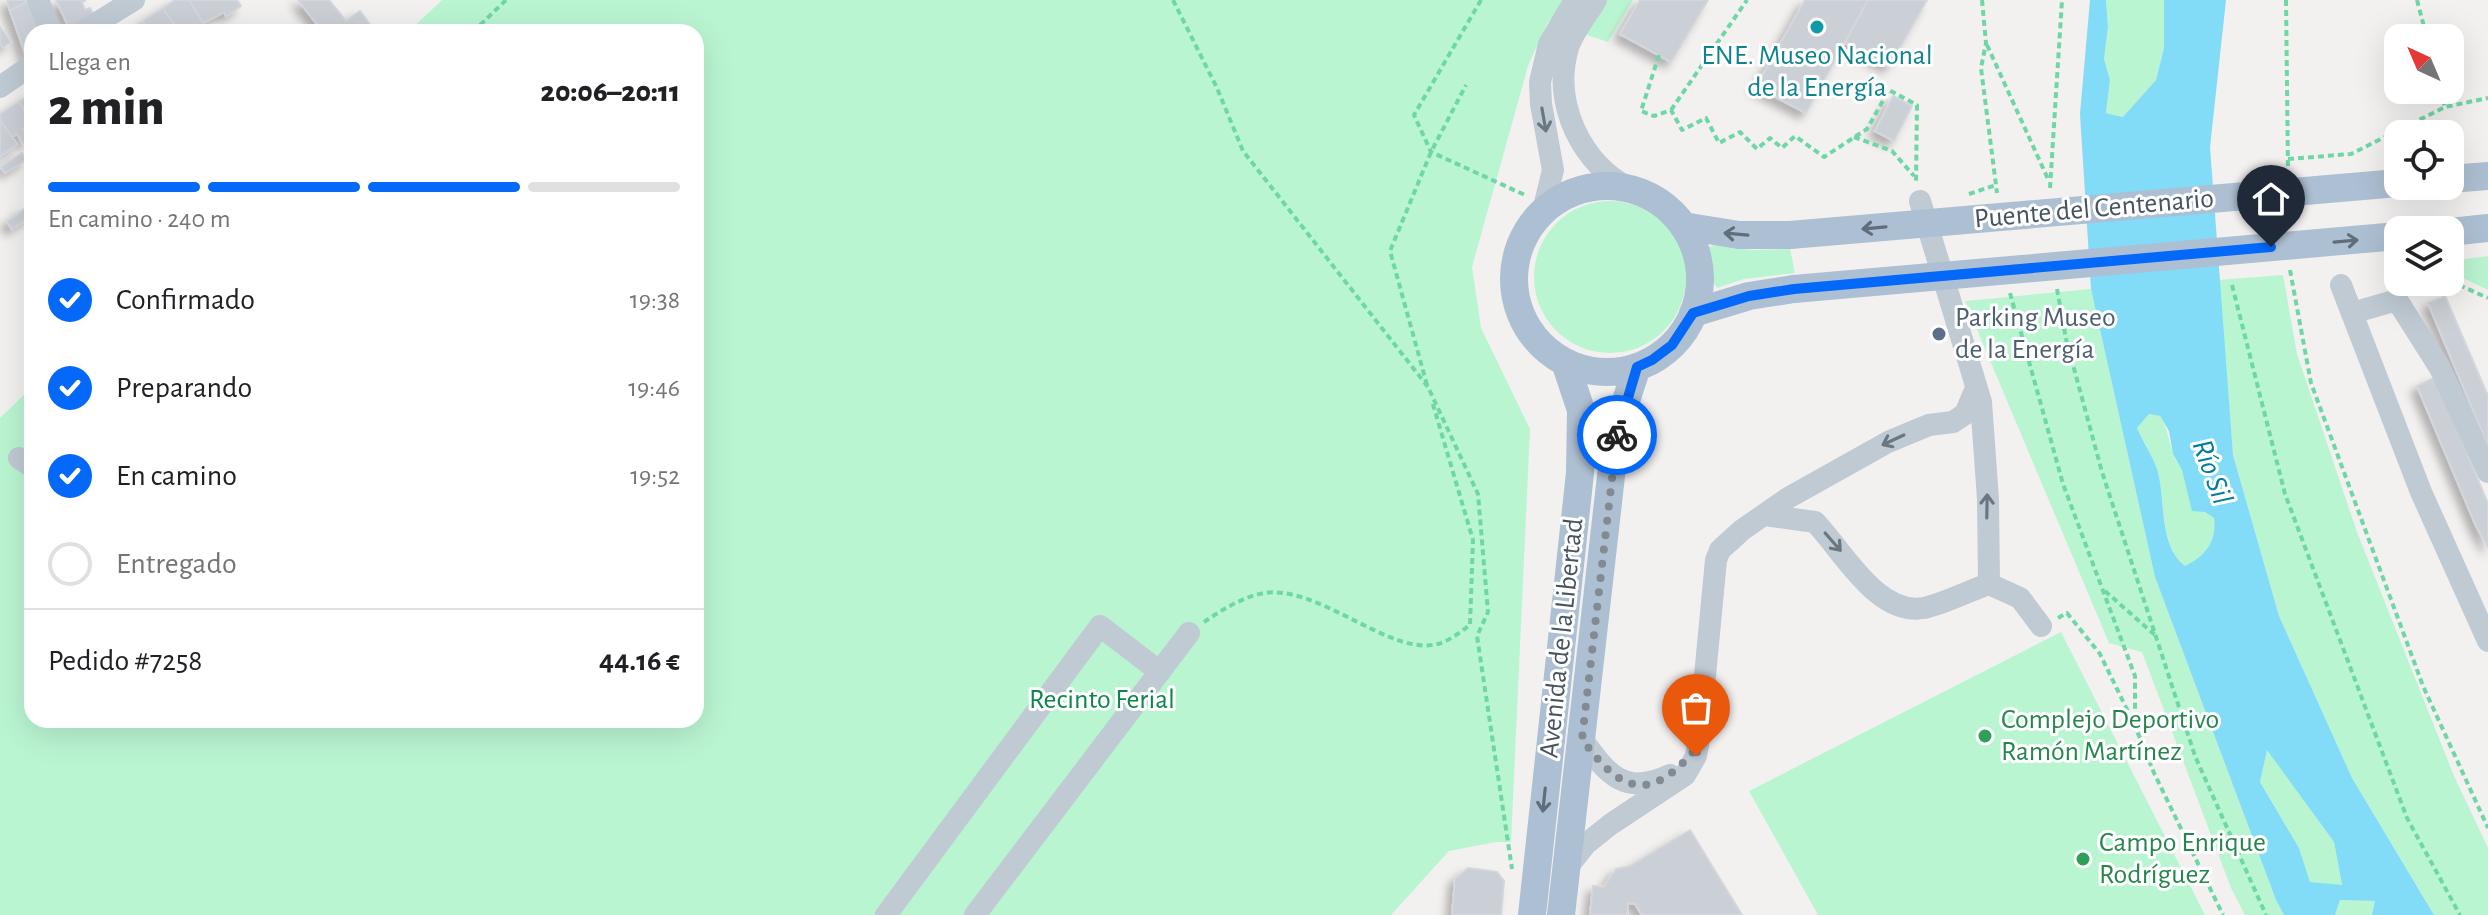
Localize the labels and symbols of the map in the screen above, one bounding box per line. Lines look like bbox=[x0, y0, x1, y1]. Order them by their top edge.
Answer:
marker: ENE. Museo Nacional de la Energía bbox=[1808, 18, 1826, 36]
north arrow bbox=[2384, 24, 2464, 104]
place label: ENE. Museo Nacional de la Energía bbox=[1701, 42, 1933, 102]
one-way arrow bbox=[1537, 107, 1552, 133]
pin bbox=[2237, 165, 2305, 247]
street label: Puente del Centenario bbox=[1973, 185, 2215, 233]
one-way arrow bbox=[1861, 220, 1888, 235]
one-way arrow bbox=[1723, 226, 1750, 241]
one-way arrow bbox=[2332, 233, 2359, 248]
place label: Parking Museo de la Energía bbox=[1955, 304, 2116, 364]
marker: Parking Museo de la Energía bbox=[1930, 325, 1948, 343]
courier bbox=[1577, 395, 1657, 475]
one-way arrow bbox=[1882, 434, 1906, 449]
water label: Río Sil bbox=[2187, 436, 2237, 508]
one-way arrow bbox=[1980, 493, 1995, 520]
street label: Avenida de la Libertad bbox=[1535, 517, 1589, 759]
one-way arrow bbox=[1824, 531, 1842, 551]
pin bbox=[1662, 674, 1730, 756]
park label: Recinto Ferial bbox=[1029, 686, 1175, 714]
place label: Complejo Deportivo Ramón Martínez bbox=[2001, 706, 2219, 766]
marker: Complejo Deportivo Ramón Martínez bbox=[1976, 727, 1994, 745]
one-way arrow bbox=[1537, 786, 1552, 812]
place label: Campo Enrique Rodríguez bbox=[2099, 829, 2266, 889]
marker: Campo Enrique Rodríguez bbox=[2074, 850, 2092, 868]

